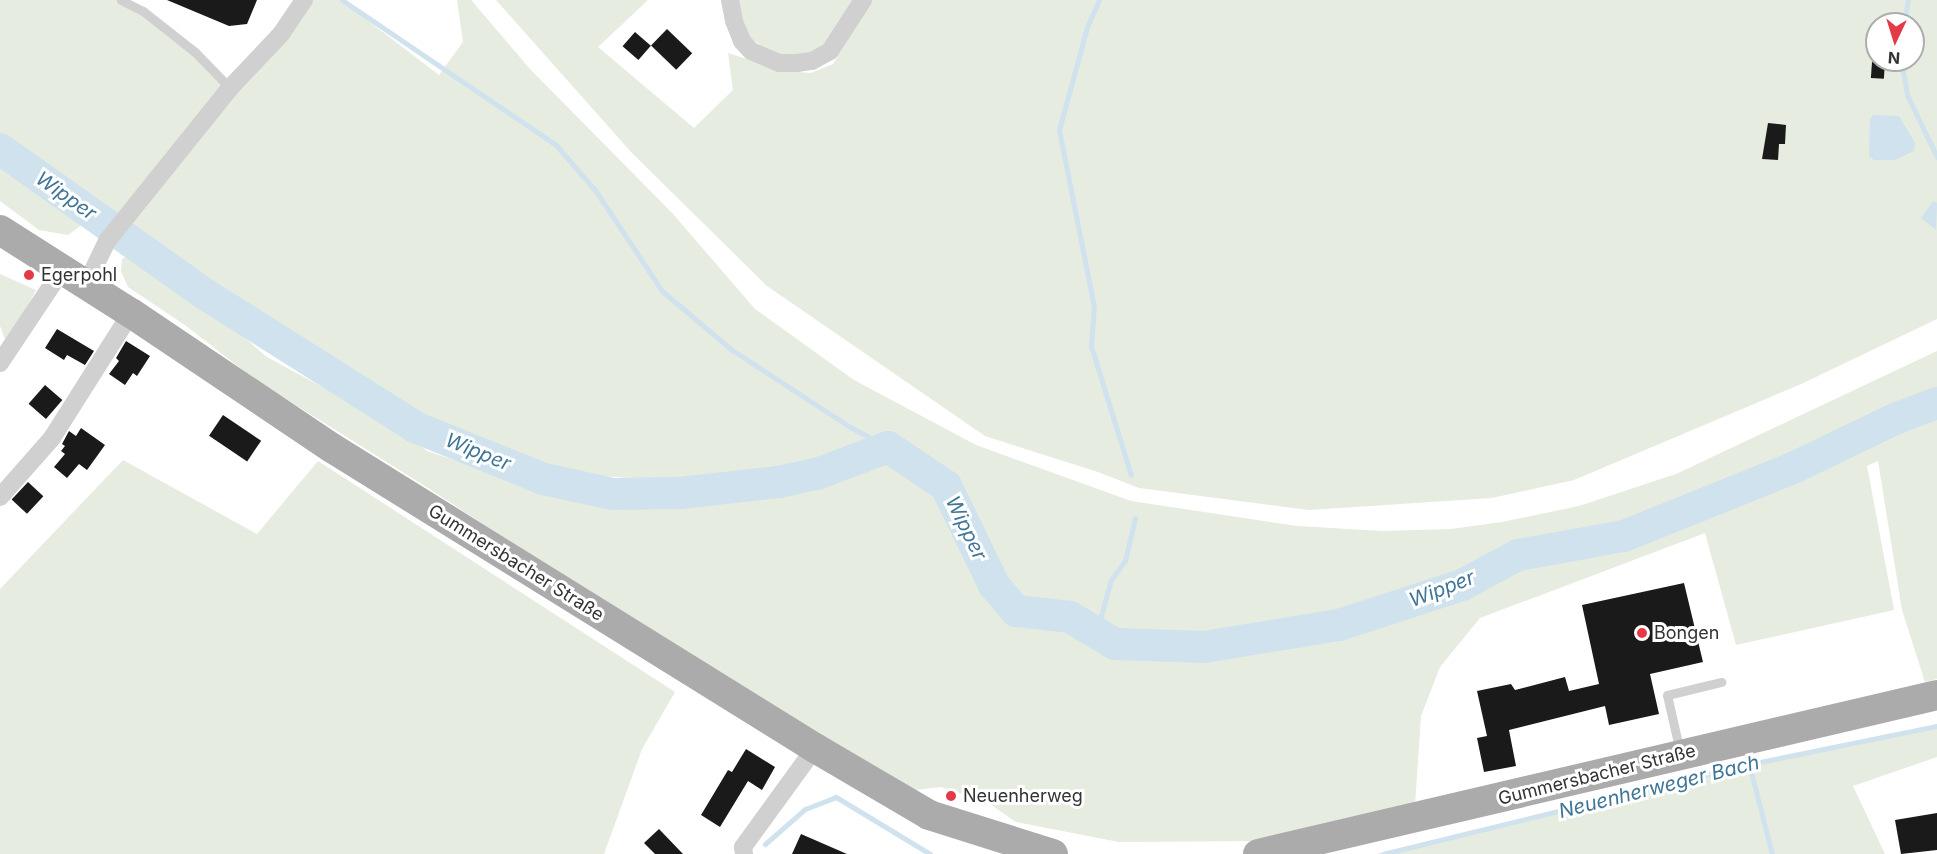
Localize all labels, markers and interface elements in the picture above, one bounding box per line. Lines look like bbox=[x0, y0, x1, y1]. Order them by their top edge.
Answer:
north arrow bbox=[1865, 12, 1925, 72]
text: N bbox=[1887, 48, 1901, 68]
water label: Wipper bbox=[31, 167, 101, 225]
place label: Egerpohl bbox=[41, 264, 117, 286]
marker: Egerpohl bbox=[22, 268, 36, 282]
water label: Wipper bbox=[442, 428, 514, 476]
water label: Wipper bbox=[940, 492, 992, 564]
street label: Gummersbacher Straße bbox=[424, 500, 608, 626]
water label: Wipper bbox=[1406, 566, 1478, 612]
place label: Bongen bbox=[1654, 622, 1719, 644]
marker: Bongen bbox=[1635, 626, 1649, 640]
street label: Gummersbacher Straße bbox=[1496, 740, 1698, 810]
water label: Neuenherweger Bach bbox=[1556, 750, 1762, 824]
place label: Neuenherweg bbox=[963, 785, 1083, 807]
marker: Neuenherweg bbox=[944, 789, 958, 803]

